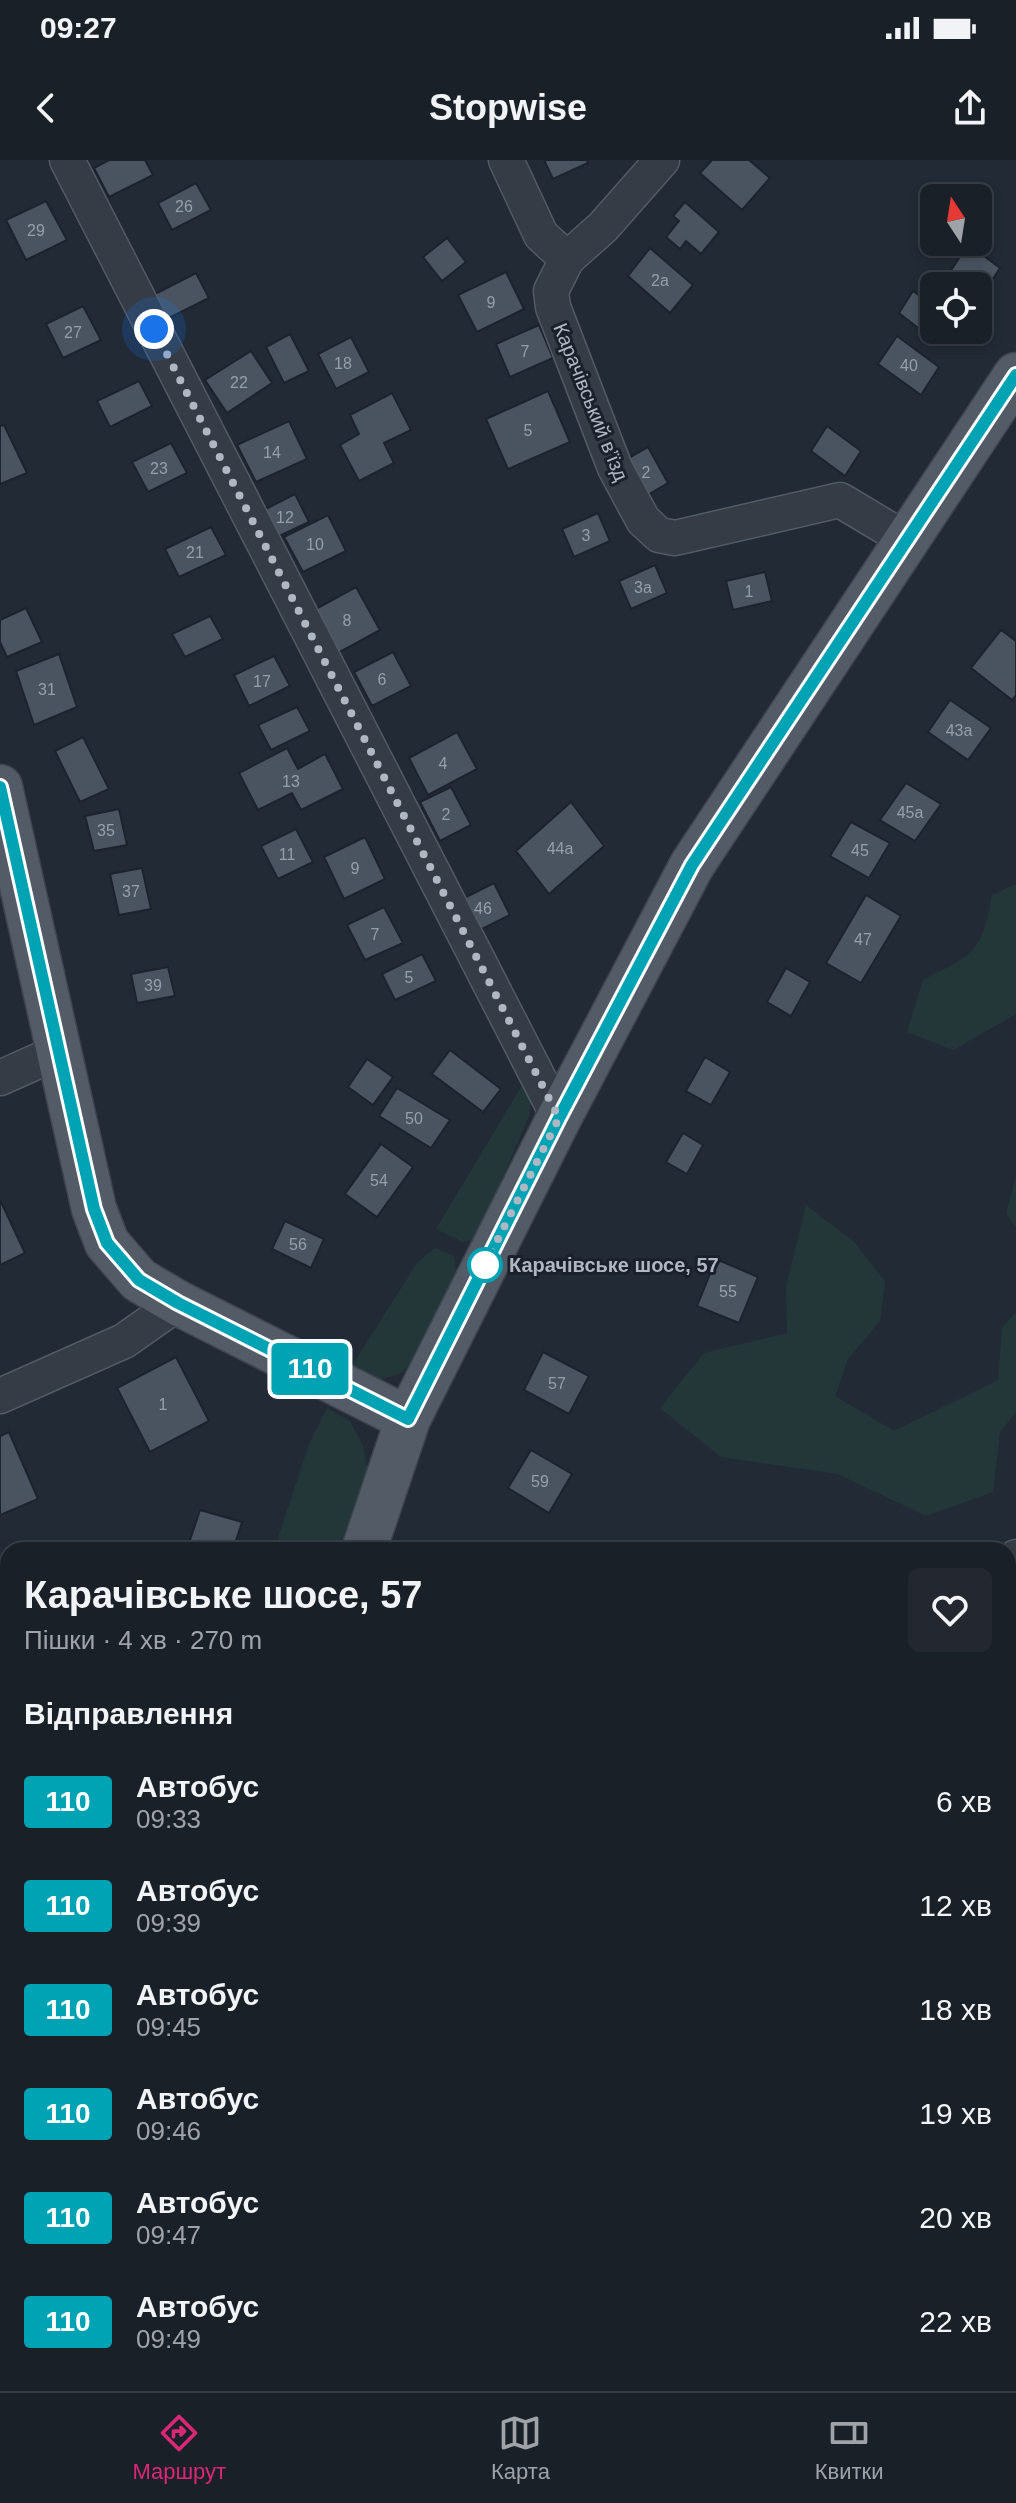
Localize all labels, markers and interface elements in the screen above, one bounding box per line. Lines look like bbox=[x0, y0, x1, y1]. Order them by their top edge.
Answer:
text: 09:27 bbox=[40, 11, 117, 44]
icon: back bbox=[24, 86, 68, 130]
icon: share bbox=[948, 86, 992, 130]
text: Stopwise bbox=[429, 87, 587, 128]
north arrow bbox=[920, 184, 992, 256]
map controls bbox=[920, 184, 992, 344]
house number: 26 bbox=[175, 198, 193, 215]
house number: 29 bbox=[27, 222, 45, 239]
house number: 2а bbox=[651, 272, 669, 289]
button: locate bbox=[920, 272, 992, 344]
house number: 9 bbox=[487, 294, 496, 311]
your location bbox=[134, 309, 174, 349]
street label: Карачівський в’їзд bbox=[549, 320, 633, 484]
house number: 27 bbox=[64, 324, 82, 341]
house number: 7 bbox=[521, 343, 530, 360]
house number: 18 bbox=[334, 355, 352, 372]
house number: 40 bbox=[900, 357, 918, 374]
house number: 22 bbox=[230, 374, 248, 391]
house number: 5 bbox=[524, 422, 533, 439]
house number: 14 bbox=[263, 444, 281, 461]
house number: 23 bbox=[150, 460, 168, 477]
house number: 2 bbox=[642, 464, 651, 481]
house number: 12 bbox=[276, 509, 294, 526]
house number: 3 bbox=[582, 527, 591, 544]
house number: 10 bbox=[306, 536, 324, 553]
house number: 21 bbox=[186, 544, 204, 561]
house number: 3а bbox=[634, 579, 652, 596]
house number: 1 bbox=[745, 583, 754, 600]
house number: 8 bbox=[343, 612, 352, 629]
house number: 6 bbox=[378, 671, 387, 688]
house number: 17 bbox=[253, 673, 271, 690]
house number: 31 bbox=[38, 681, 56, 698]
house number: 43а bbox=[946, 722, 972, 739]
house number: 4 bbox=[439, 755, 448, 772]
house number: 13 bbox=[282, 773, 300, 790]
house number: 45а bbox=[897, 804, 923, 821]
house number: 2 bbox=[442, 806, 451, 823]
house number: 35 bbox=[97, 822, 115, 839]
house number: 44а bbox=[547, 840, 573, 857]
house number: 45 bbox=[851, 842, 869, 859]
house number: 11 bbox=[279, 846, 295, 863]
house number: 9 bbox=[351, 860, 360, 877]
house number: 37 bbox=[122, 883, 140, 900]
house number: 46 bbox=[474, 900, 492, 917]
house number: 7 bbox=[371, 926, 380, 943]
house number: 47 bbox=[854, 931, 872, 948]
house number: 5 bbox=[405, 969, 414, 986]
house number: 39 bbox=[144, 977, 162, 994]
house number: 50 bbox=[405, 1110, 423, 1127]
house number: 54 bbox=[370, 1172, 388, 1189]
house number: 56 bbox=[289, 1236, 307, 1253]
marker: Карачівське шосе, 57 bbox=[468, 1248, 502, 1282]
place label: Карачівське шосе, 57 bbox=[509, 1254, 719, 1276]
house number: 55 bbox=[719, 1283, 737, 1300]
line badge: 110 bbox=[264, 1343, 356, 1395]
text: 110 bbox=[287, 1353, 333, 1384]
house number: 57 bbox=[548, 1375, 566, 1392]
house number: 1 bbox=[159, 1396, 168, 1413]
house number: 59 bbox=[531, 1473, 549, 1490]
button: heart bbox=[908, 1568, 992, 1652]
text: Карачівське шосе, 57 bbox=[24, 1574, 422, 1616]
text: Пішки · 4 хв · 270 m bbox=[24, 1625, 262, 1655]
text: Відправлення bbox=[24, 1697, 233, 1730]
text: Автобус bbox=[136, 1770, 259, 1803]
text: 6 хв bbox=[936, 1785, 992, 1818]
text: 110 bbox=[45, 1786, 91, 1817]
text: 09:33 bbox=[136, 1804, 201, 1834]
text: Автобус bbox=[136, 1874, 259, 1907]
text: 12 хв bbox=[919, 1889, 992, 1922]
text: 110 bbox=[45, 1890, 91, 1921]
text: 09:39 bbox=[136, 1908, 201, 1938]
text: Автобус bbox=[136, 1978, 259, 2011]
text: 18 хв bbox=[919, 1993, 992, 2026]
text: 110 bbox=[45, 1994, 91, 2025]
text: 09:45 bbox=[136, 2012, 201, 2042]
text: Автобус bbox=[136, 2082, 259, 2115]
text: 19 хв bbox=[919, 2097, 992, 2130]
text: 110 bbox=[45, 2098, 91, 2129]
text: 09:46 bbox=[136, 2116, 201, 2146]
text: Автобус bbox=[136, 2186, 259, 2219]
text: 20 хв bbox=[919, 2201, 992, 2234]
text: 110 bbox=[45, 2202, 91, 2233]
text: 09:47 bbox=[136, 2220, 201, 2250]
text: Автобус bbox=[136, 2290, 259, 2323]
text: 22 хв bbox=[919, 2305, 992, 2338]
text: 110 bbox=[45, 2306, 91, 2337]
text: 09:49 bbox=[136, 2324, 201, 2354]
tab: Маршрут bbox=[132, 2411, 226, 2485]
tab: Карта bbox=[491, 2411, 550, 2485]
tab: Квитки bbox=[815, 2411, 884, 2485]

